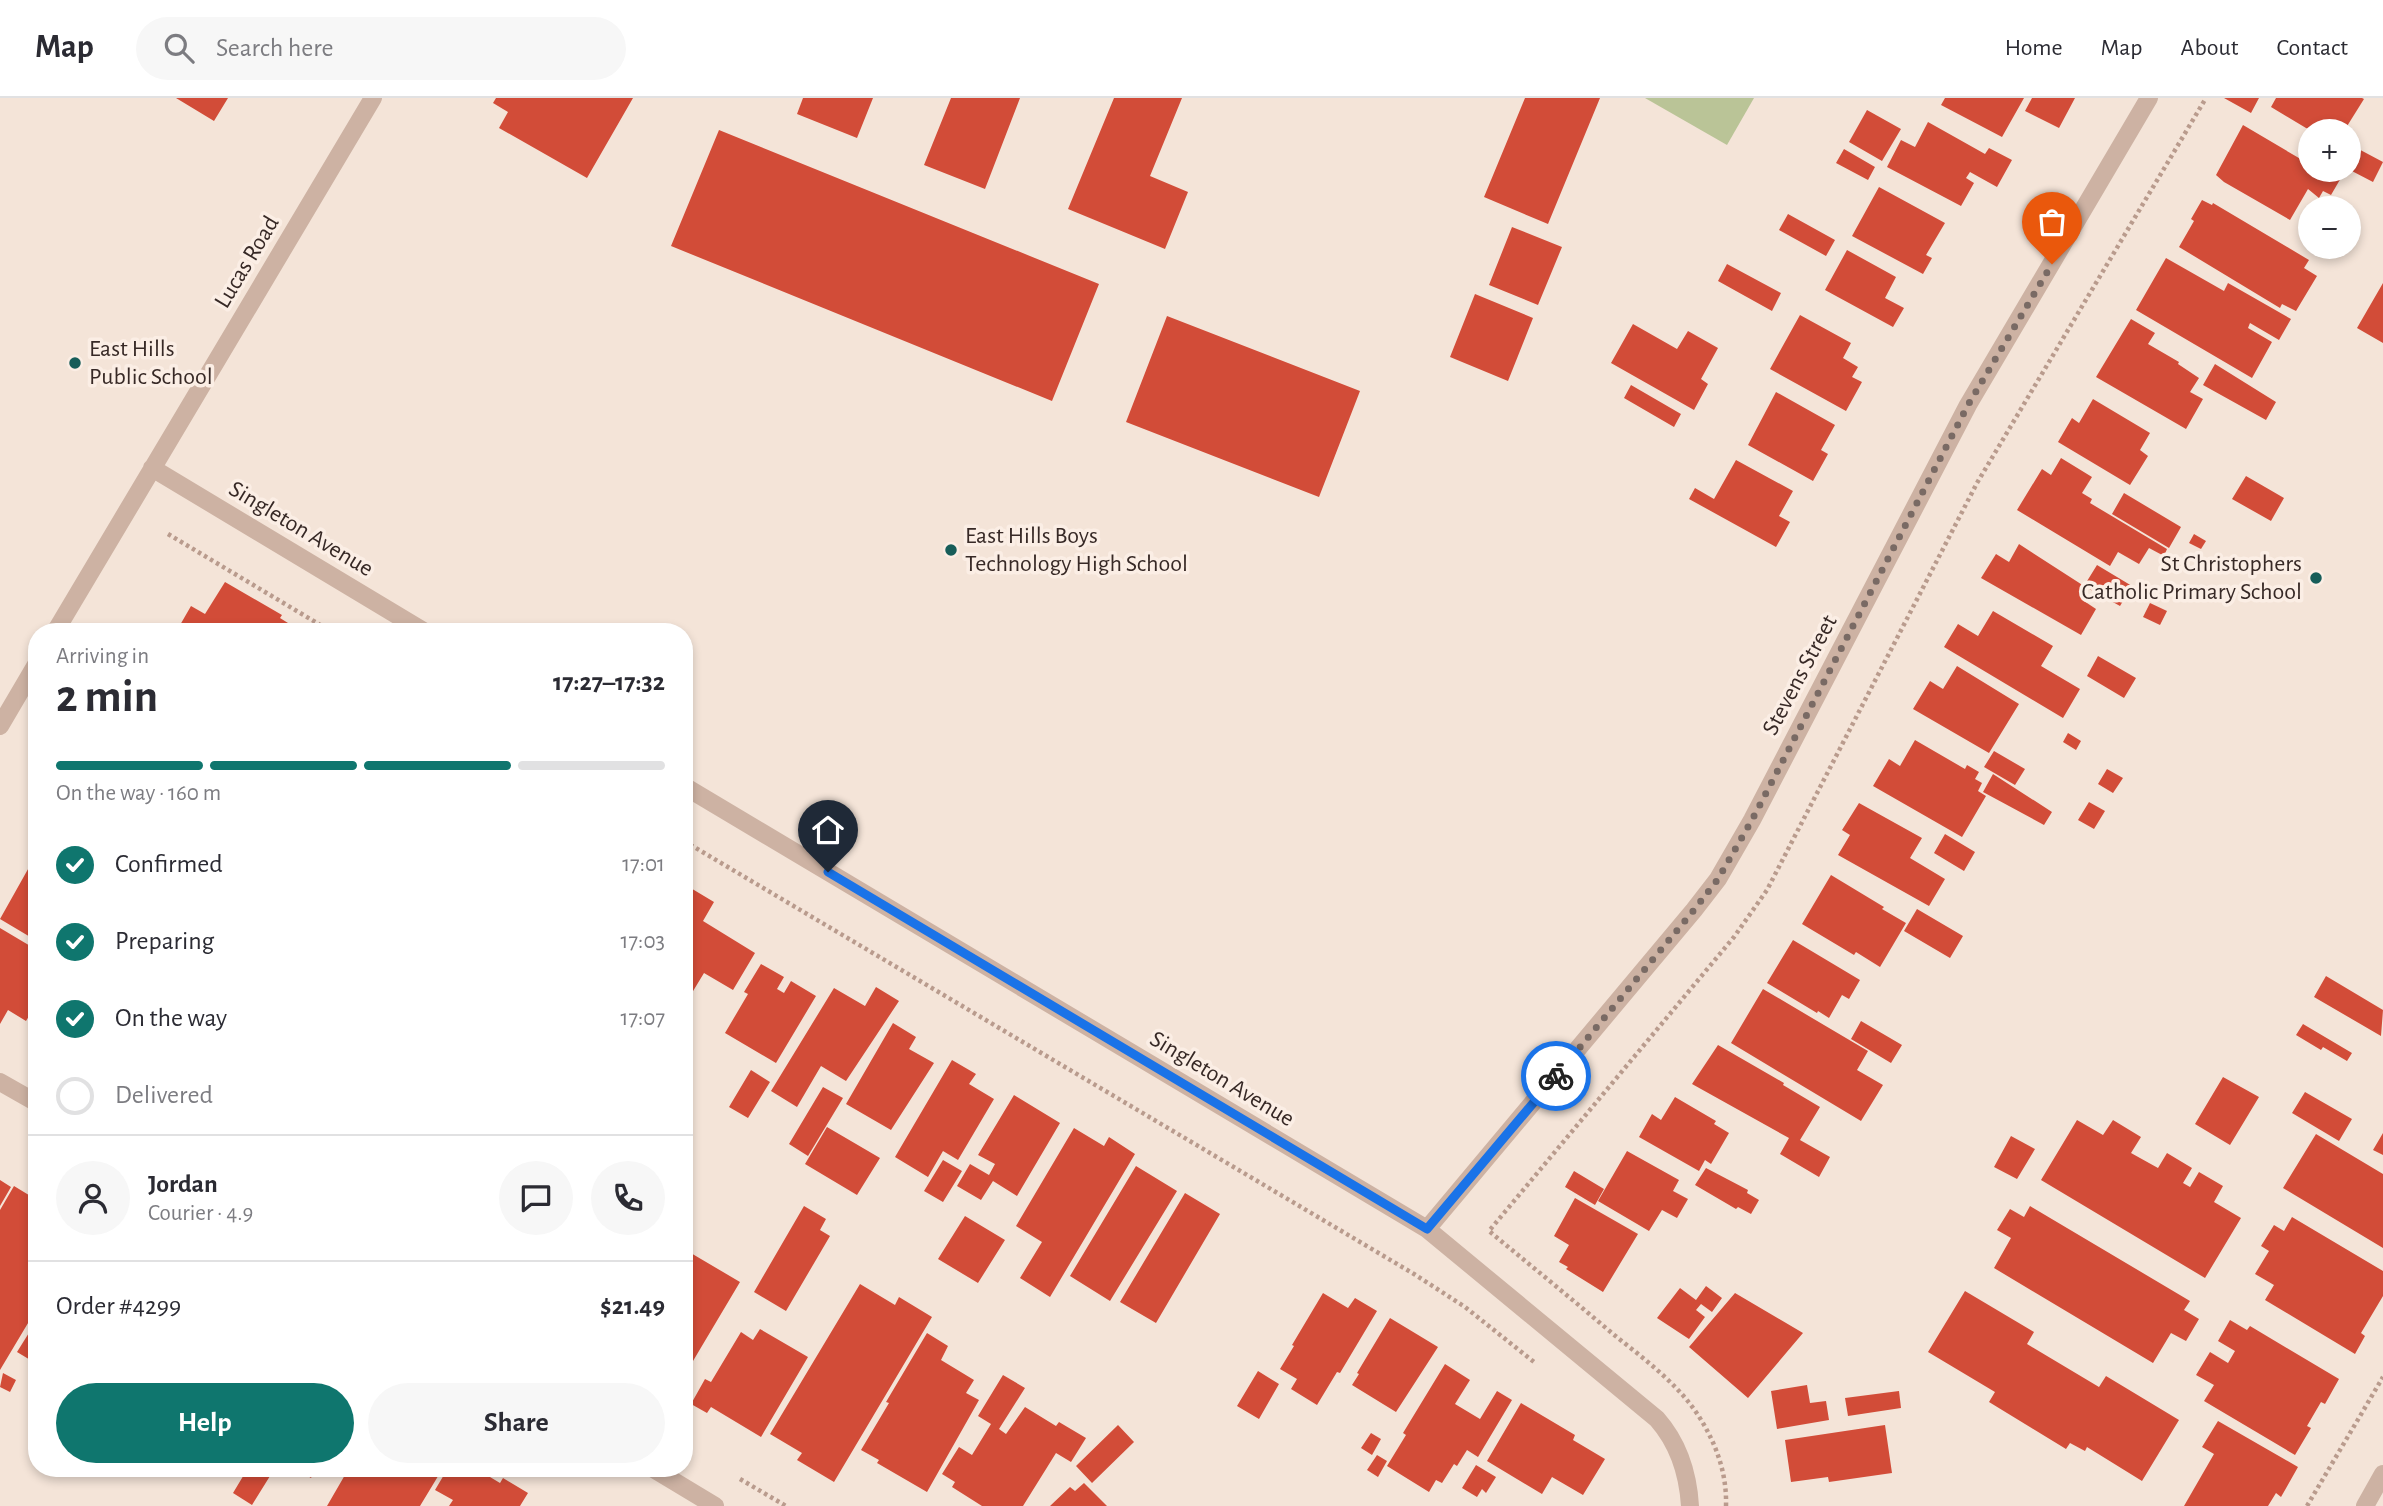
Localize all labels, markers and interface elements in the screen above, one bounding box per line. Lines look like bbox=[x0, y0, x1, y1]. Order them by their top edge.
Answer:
search box bbox=[136, 17, 626, 80]
icon: search bbox=[160, 29, 198, 67]
text: Map bbox=[35, 31, 94, 64]
text: Search here bbox=[216, 35, 334, 61]
text: Home bbox=[2005, 36, 2063, 60]
text: Map bbox=[2101, 36, 2143, 60]
text: About bbox=[2181, 36, 2238, 60]
text: Contact bbox=[2276, 36, 2348, 60]
map controls bbox=[2298, 119, 2361, 259]
button: + bbox=[2298, 119, 2361, 182]
pin bbox=[2022, 192, 2082, 264]
button: − bbox=[2298, 196, 2361, 259]
icon: bag bbox=[2033, 203, 2071, 241]
street label: Lucas Road bbox=[210, 212, 284, 312]
place label: East Hills Public School bbox=[89, 337, 213, 389]
marker: East Hills Public School bbox=[67, 355, 83, 371]
street label: Singleton Avenue bbox=[225, 477, 377, 581]
place label: East Hills Boys Technology High School bbox=[965, 524, 1188, 576]
marker: East Hills Boys Technology High School bbox=[943, 542, 959, 558]
place label: St Christophers Catholic Primary School bbox=[2082, 552, 2302, 604]
marker: St Christophers Catholic Primary School bbox=[2308, 570, 2324, 586]
street label: Stevens Street bbox=[1758, 611, 1842, 739]
text: Arriving in bbox=[56, 645, 149, 668]
text: 17:27–17:32 bbox=[553, 669, 665, 695]
text: 2 min bbox=[56, 674, 158, 720]
text: On the way · 160 m bbox=[56, 782, 221, 805]
pin bbox=[798, 800, 858, 872]
icon: home bbox=[809, 811, 847, 849]
icon: check bbox=[56, 846, 94, 884]
text: Confirmed bbox=[115, 851, 223, 877]
text: 17:01 bbox=[622, 853, 665, 876]
icon: check bbox=[56, 923, 94, 961]
text: Preparing bbox=[115, 928, 214, 954]
text: 17:03 bbox=[621, 930, 665, 953]
icon: check bbox=[56, 1000, 94, 1038]
text: On the way bbox=[115, 1005, 227, 1031]
text: 17:07 bbox=[620, 1007, 665, 1030]
street label: Singleton Avenue bbox=[1146, 1027, 1298, 1131]
courier bbox=[1521, 1041, 1591, 1111]
icon: bike bbox=[1537, 1057, 1575, 1095]
text: Delivered bbox=[115, 1082, 213, 1108]
button: person bbox=[56, 1161, 130, 1235]
button: chat bbox=[499, 1161, 573, 1235]
button: phone bbox=[591, 1161, 665, 1235]
text: Jordan bbox=[148, 1171, 218, 1197]
text: Courier · 4.9 bbox=[148, 1202, 253, 1225]
text: Order #4299 bbox=[56, 1293, 181, 1319]
text: $21.49 bbox=[600, 1293, 665, 1319]
button: Help bbox=[56, 1383, 354, 1463]
button: Share bbox=[368, 1383, 665, 1463]

